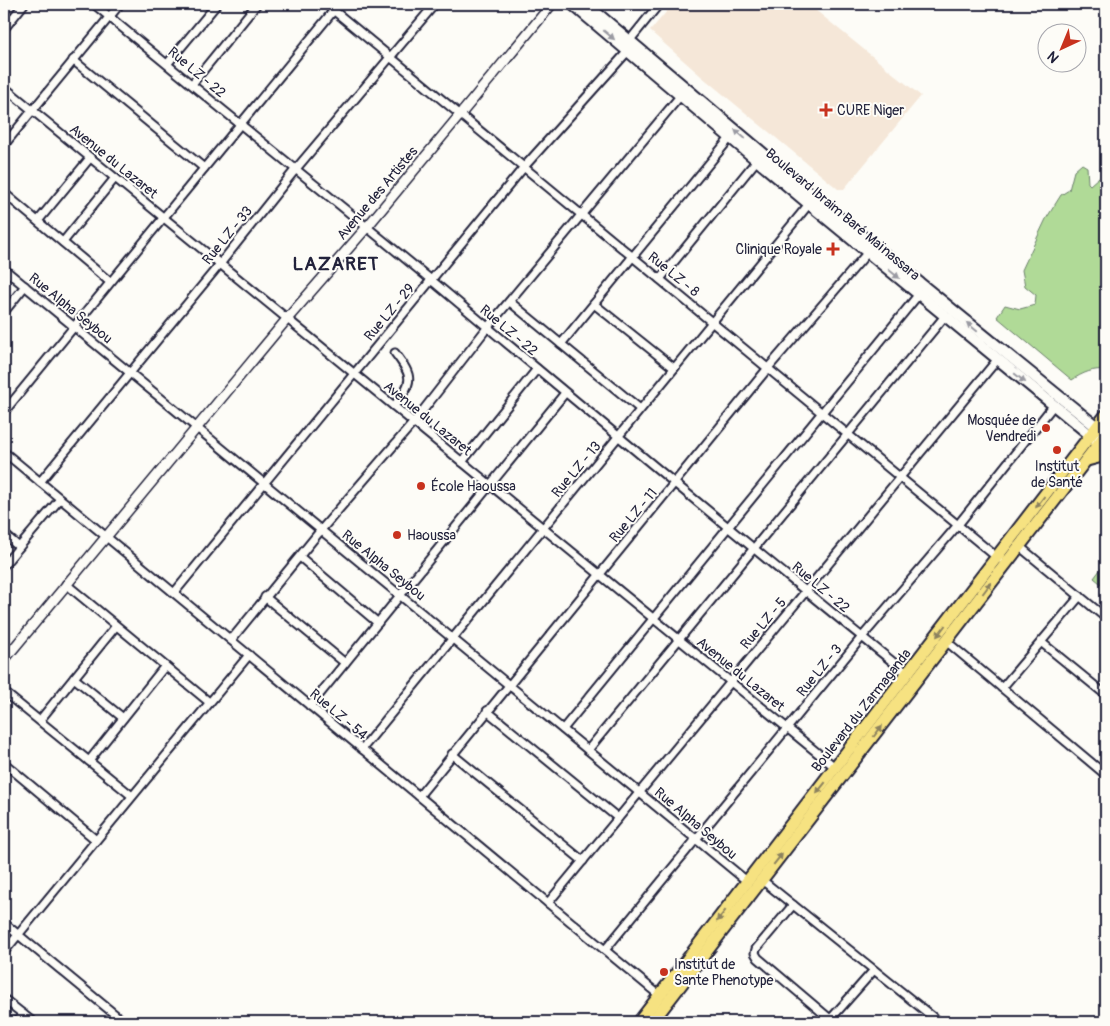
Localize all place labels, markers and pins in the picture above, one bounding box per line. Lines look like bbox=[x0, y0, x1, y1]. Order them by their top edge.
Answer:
place label: CURE Niger bbox=[837, 102, 904, 119]
marker: CURE Niger bbox=[819, 103, 833, 117]
place label: Clinique Royale bbox=[735, 241, 822, 258]
marker: Clinique Royale bbox=[826, 242, 840, 256]
place label: Mosquée de Vendredi bbox=[967, 412, 1037, 445]
marker: Mosquée de Vendredi bbox=[1040, 422, 1052, 434]
marker: Institut de Santé bbox=[1051, 444, 1063, 456]
place label: Institut de Santé bbox=[1031, 458, 1083, 491]
place label: École Haoussa bbox=[431, 477, 516, 495]
marker: École Haoussa bbox=[415, 480, 427, 492]
place label: Haoussa bbox=[407, 527, 456, 544]
marker: Haoussa bbox=[391, 529, 403, 541]
place label: Institut de Sante Phenotype bbox=[674, 956, 773, 989]
marker: Institut de Sante Phenotype bbox=[658, 966, 670, 978]

